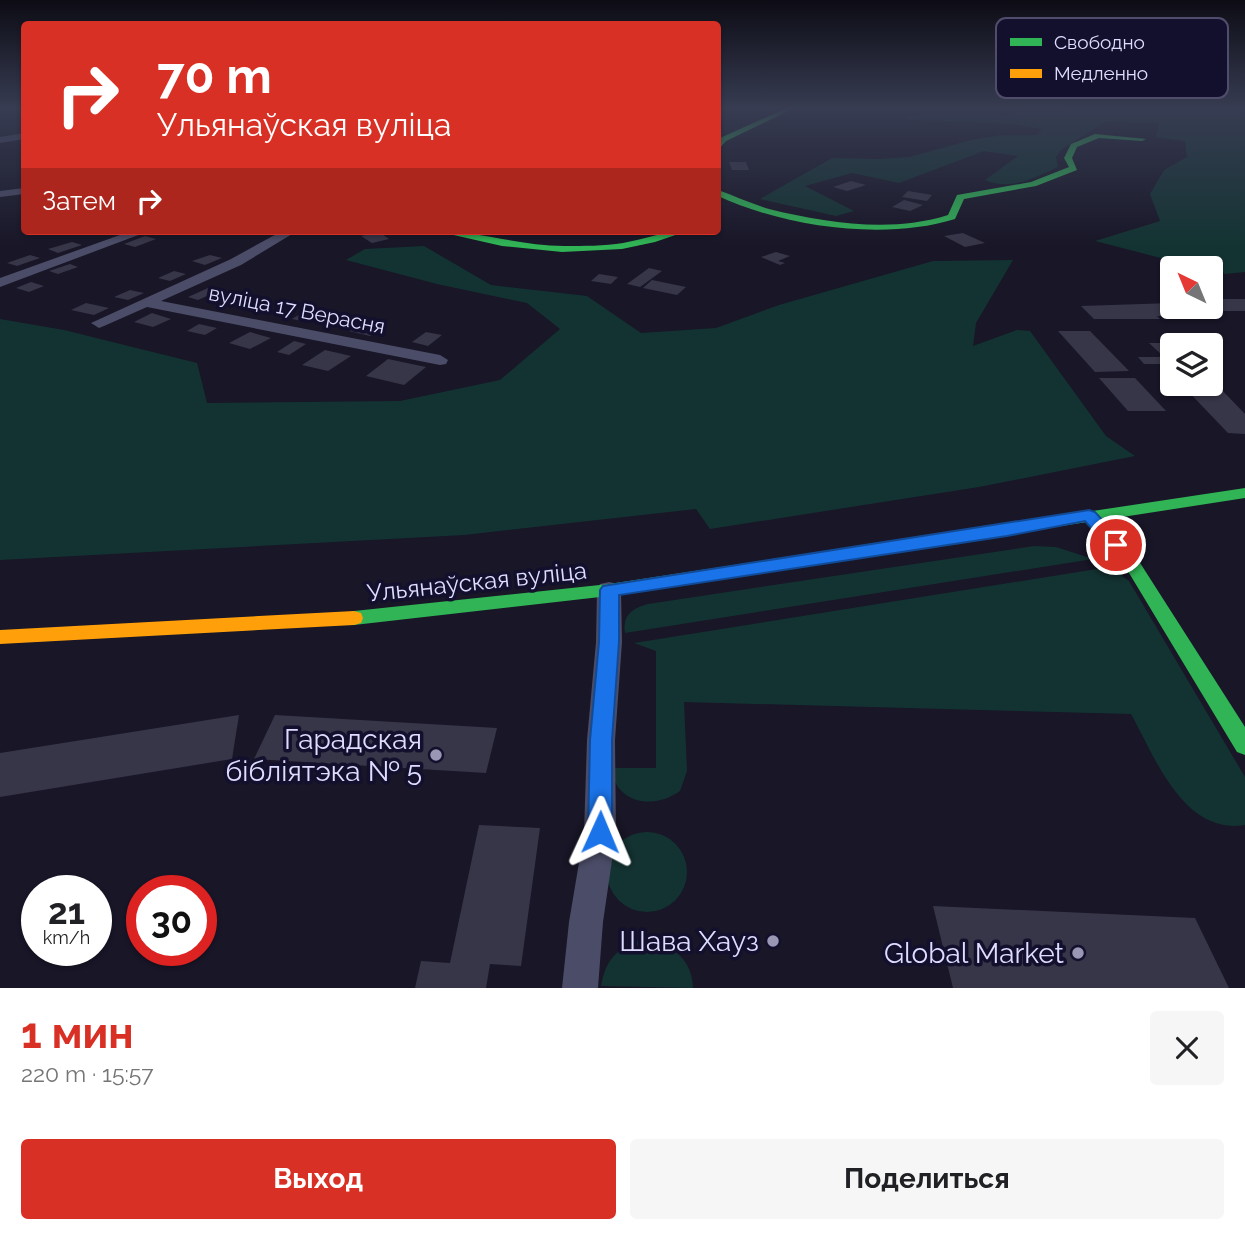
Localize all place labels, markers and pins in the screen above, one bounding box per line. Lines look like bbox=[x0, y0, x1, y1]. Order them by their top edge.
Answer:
pin bbox=[1086, 515, 1146, 575]
place label: Гарадская бібліятэка № 5 bbox=[225, 723, 422, 788]
marker: Гарадская бібліятэка № 5 bbox=[428, 747, 444, 763]
place label: Шава Хауз bbox=[619, 925, 759, 958]
marker: Шава Хауз bbox=[765, 933, 781, 949]
place label: Global Market bbox=[884, 937, 1065, 970]
marker: Global Market bbox=[1070, 945, 1086, 961]

